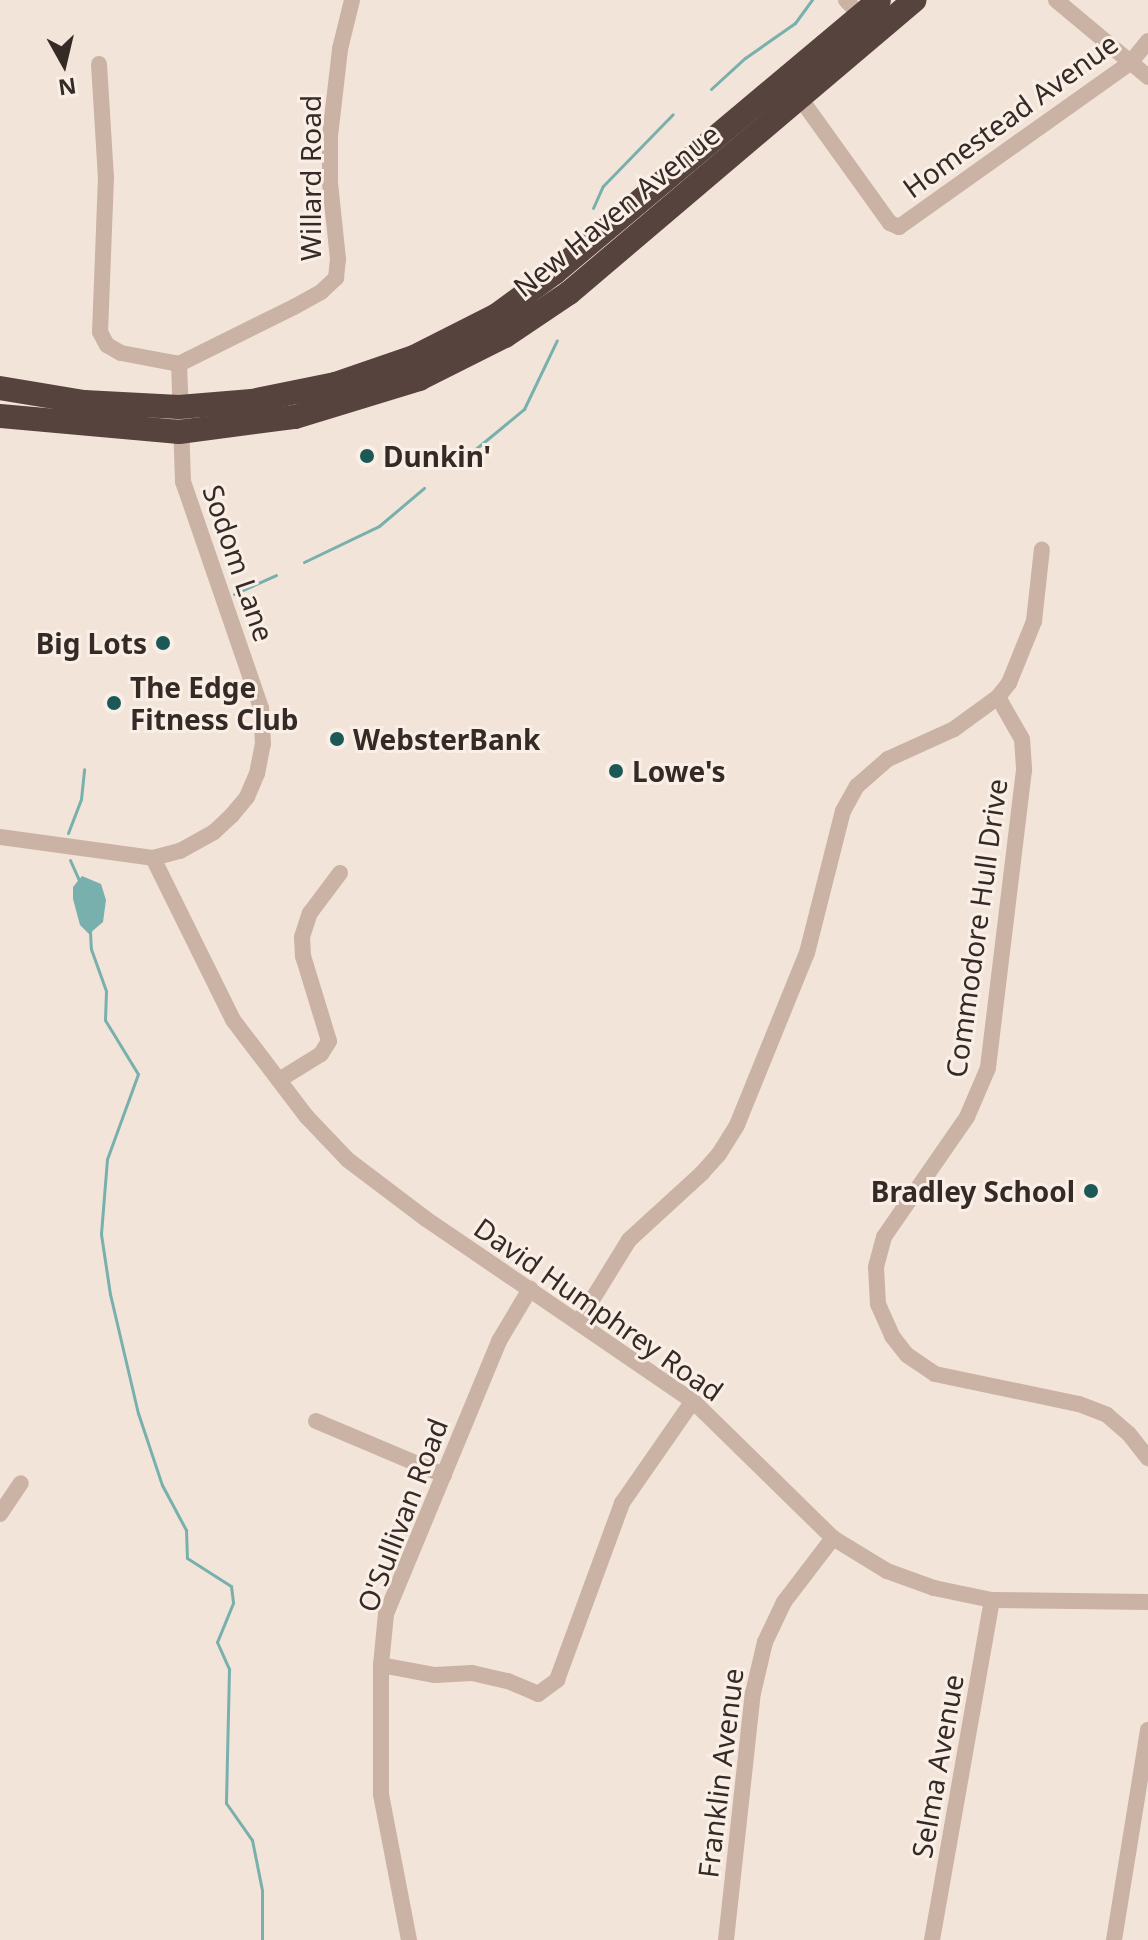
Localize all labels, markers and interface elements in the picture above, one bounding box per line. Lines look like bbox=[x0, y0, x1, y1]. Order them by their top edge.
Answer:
north arrow bbox=[24, 24, 104, 104]
street label: Homestead Avenue bbox=[896, 26, 1124, 204]
text: N bbox=[56, 72, 78, 104]
street label: Willard Road bbox=[293, 95, 327, 261]
street label: New Haven Avenue bbox=[506, 117, 726, 303]
place label: Dunkin' bbox=[383, 439, 491, 473]
marker: Dunkin' bbox=[358, 447, 376, 465]
street label: Sodom Lane bbox=[197, 480, 281, 646]
place label: Big Lots bbox=[36, 626, 147, 660]
marker: Big Lots bbox=[154, 634, 172, 652]
place label: The Edge Fitness Club bbox=[130, 670, 298, 736]
marker: The Edge Fitness Club bbox=[105, 694, 123, 712]
place label: WebsterBank bbox=[353, 722, 540, 756]
marker: WebsterBank bbox=[328, 730, 346, 748]
place label: Lowe's bbox=[632, 754, 726, 788]
marker: Lowe's bbox=[607, 762, 625, 780]
street label: Commodore Hull Drive bbox=[938, 777, 1014, 1079]
place label: Bradley School bbox=[871, 1174, 1075, 1208]
marker: Bradley School bbox=[1082, 1182, 1100, 1200]
street label: David Humphrey Road bbox=[468, 1210, 730, 1408]
street label: O'Sullivan Road bbox=[350, 1414, 454, 1616]
street label: Franklin Avenue bbox=[690, 1666, 750, 1880]
street label: Selma Avenue bbox=[904, 1672, 970, 1860]

